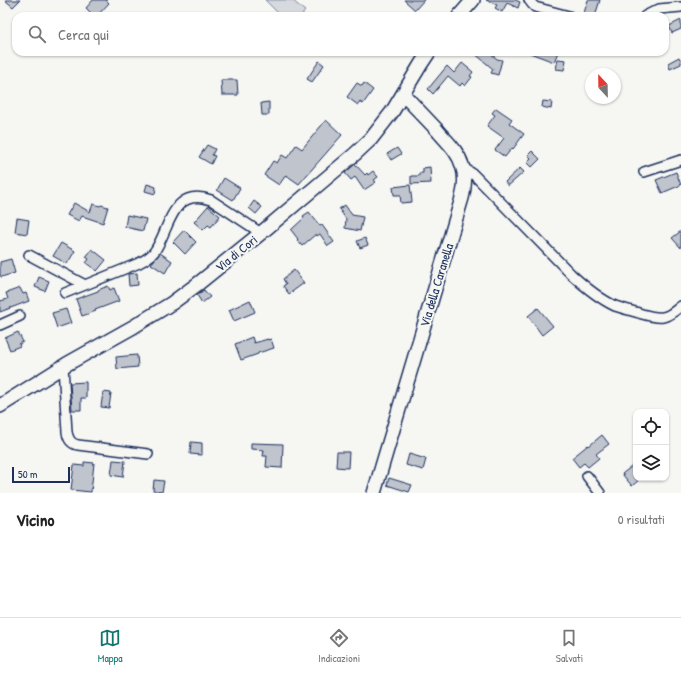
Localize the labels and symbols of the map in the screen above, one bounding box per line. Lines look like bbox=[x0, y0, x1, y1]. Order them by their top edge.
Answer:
north arrow bbox=[585, 68, 621, 104]
street label: Via di Cori bbox=[211, 230, 261, 276]
street label: Via della Caranella bbox=[415, 241, 457, 329]
scale bar bbox=[12, 465, 70, 484]

